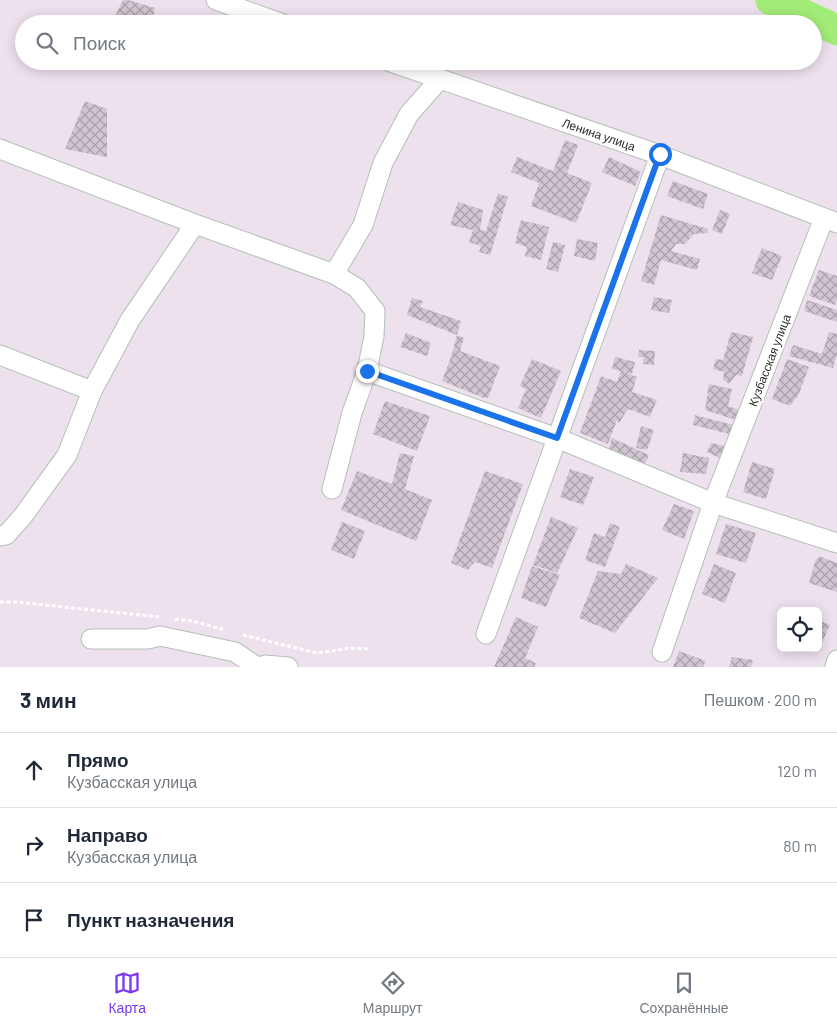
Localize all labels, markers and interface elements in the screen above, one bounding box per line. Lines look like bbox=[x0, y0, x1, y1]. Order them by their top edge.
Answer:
search box bbox=[15, 15, 822, 70]
icon: search bbox=[33, 29, 61, 57]
text: Поиск bbox=[73, 31, 126, 54]
street label: Ленина улица bbox=[560, 115, 638, 154]
route start bbox=[649, 143, 672, 166]
street label: Кузбасская улица bbox=[745, 312, 794, 408]
route end bbox=[356, 360, 379, 383]
map controls bbox=[777, 607, 822, 652]
button: locate bbox=[777, 607, 822, 652]
text: 3 мин bbox=[20, 687, 77, 712]
text: Пешком · 200 m bbox=[704, 690, 817, 709]
text: Прямо bbox=[67, 748, 129, 771]
icon: ahead bbox=[20, 756, 48, 784]
text: 120 m bbox=[777, 761, 817, 780]
text: Кузбасская улица bbox=[67, 772, 197, 791]
text: Направо bbox=[67, 823, 148, 846]
icon: right bbox=[20, 831, 48, 859]
text: 80 m bbox=[783, 836, 817, 855]
text: Кузбасская улица bbox=[67, 847, 197, 866]
icon: arrive bbox=[20, 906, 48, 934]
text: Пункт назначения bbox=[67, 908, 234, 931]
tab: Карта bbox=[108, 969, 146, 1016]
tab: Маршрут bbox=[363, 969, 423, 1016]
tab: Сохранённые bbox=[639, 969, 729, 1016]

